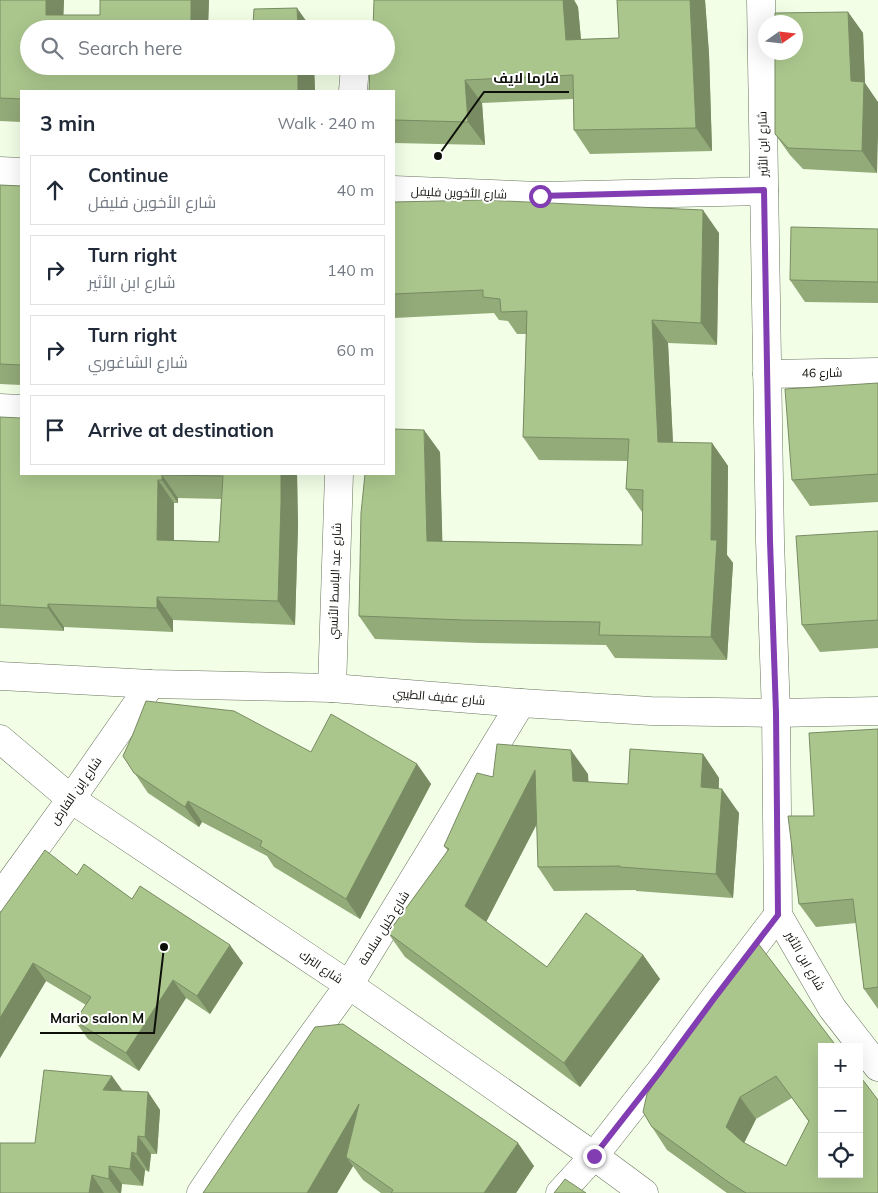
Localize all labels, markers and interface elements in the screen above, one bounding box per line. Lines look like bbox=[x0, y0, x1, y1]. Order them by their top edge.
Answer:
north arrow bbox=[758, 15, 803, 60]
search box bbox=[20, 20, 395, 75]
icon: search bbox=[38, 34, 66, 62]
text: Search here bbox=[78, 36, 182, 60]
callout: فارما لايف bbox=[484, 63, 569, 92]
text: فارما لايف bbox=[493, 69, 559, 87]
text: 3 min bbox=[40, 110, 95, 136]
street label: شارع ابن الأثير bbox=[754, 111, 772, 178]
text: Walk · 240 m bbox=[277, 113, 375, 133]
text: Continue bbox=[88, 163, 168, 187]
icon: ahead bbox=[41, 176, 69, 204]
text: 40 m bbox=[337, 180, 374, 200]
street label: شارع الأخوين فليفل bbox=[411, 183, 507, 203]
route start bbox=[529, 185, 552, 208]
text: شارع الأخوين فليفل bbox=[88, 192, 216, 212]
text: Turn right bbox=[88, 243, 177, 267]
icon: right bbox=[41, 256, 69, 284]
text: 140 m bbox=[327, 260, 374, 280]
text: شارع ابن الأثير bbox=[88, 272, 176, 292]
text: Turn right bbox=[88, 323, 177, 347]
icon: right bbox=[41, 336, 69, 364]
text: 60 m bbox=[337, 340, 374, 360]
text: شارع الشاغوري bbox=[88, 352, 188, 372]
street label: شارع 46 bbox=[801, 365, 843, 381]
icon: arrive bbox=[41, 416, 69, 444]
text: Arrive at destination bbox=[88, 418, 274, 442]
street label: شارع عبد الباسط الأنسي bbox=[325, 522, 347, 640]
street label: شارع عفيف الطيبي bbox=[392, 685, 486, 711]
street label: شارع إبن الفارض bbox=[47, 754, 105, 828]
street label: شارع خليل سلامة bbox=[355, 888, 413, 968]
street label: شارع ابن الأثير bbox=[781, 928, 828, 993]
street label: شارع الترك bbox=[296, 947, 346, 987]
callout: Mario salon M bbox=[40, 1004, 154, 1033]
text: Mario salon M bbox=[50, 1009, 144, 1027]
map controls bbox=[818, 1043, 863, 1178]
button: + bbox=[818, 1043, 863, 1088]
button: − bbox=[818, 1088, 863, 1133]
button: locate bbox=[818, 1133, 863, 1178]
route end bbox=[583, 1145, 606, 1168]

